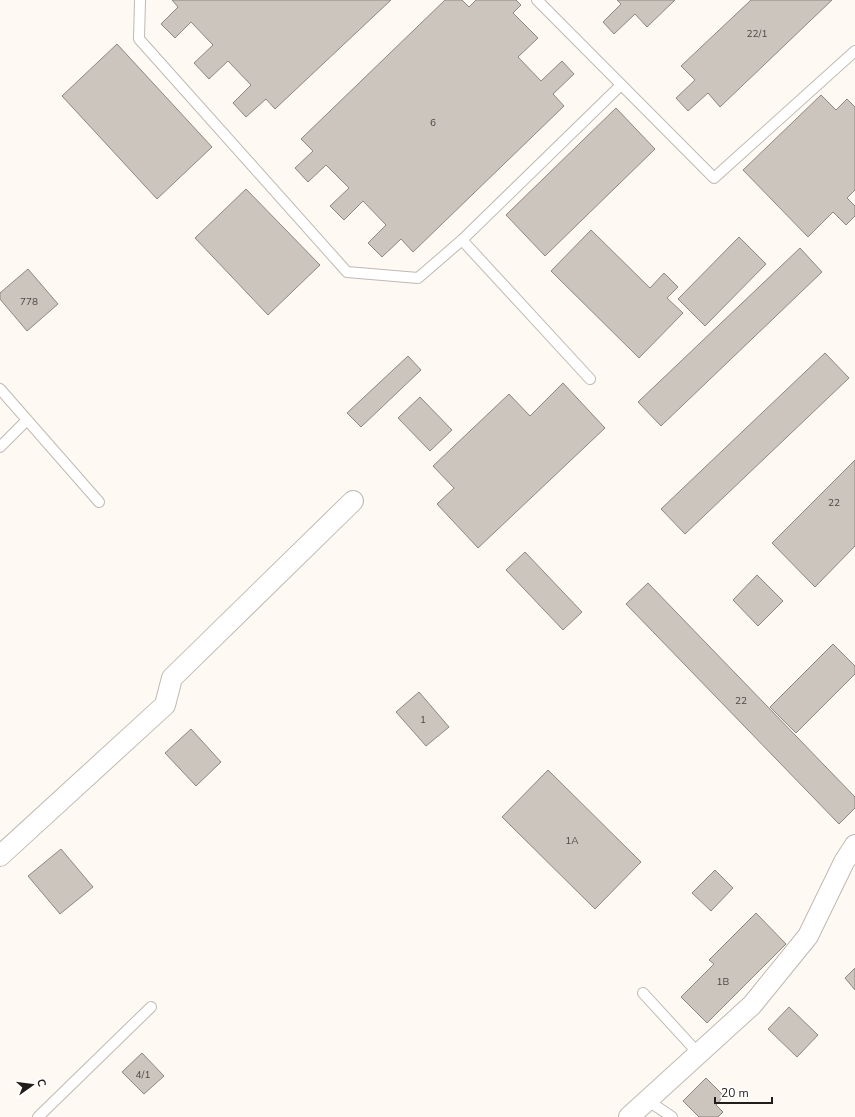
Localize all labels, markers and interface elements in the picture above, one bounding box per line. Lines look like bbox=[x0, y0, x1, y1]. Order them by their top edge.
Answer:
house number: 22/1 bbox=[747, 27, 767, 41]
house number: 6 bbox=[430, 116, 436, 130]
house number: 778 bbox=[20, 295, 38, 309]
house number: 22 bbox=[828, 496, 840, 510]
house number: 22 bbox=[735, 694, 747, 708]
house number: 1 bbox=[420, 713, 426, 727]
house number: 1А bbox=[565, 834, 579, 848]
house number: 1В bbox=[717, 975, 730, 989]
north arrow bbox=[12, 1065, 52, 1105]
house number: 4/1 bbox=[136, 1068, 150, 1082]
text: С bbox=[33, 1077, 50, 1089]
scale bar bbox=[715, 1079, 772, 1105]
text: 20 m bbox=[721, 1085, 749, 1101]

